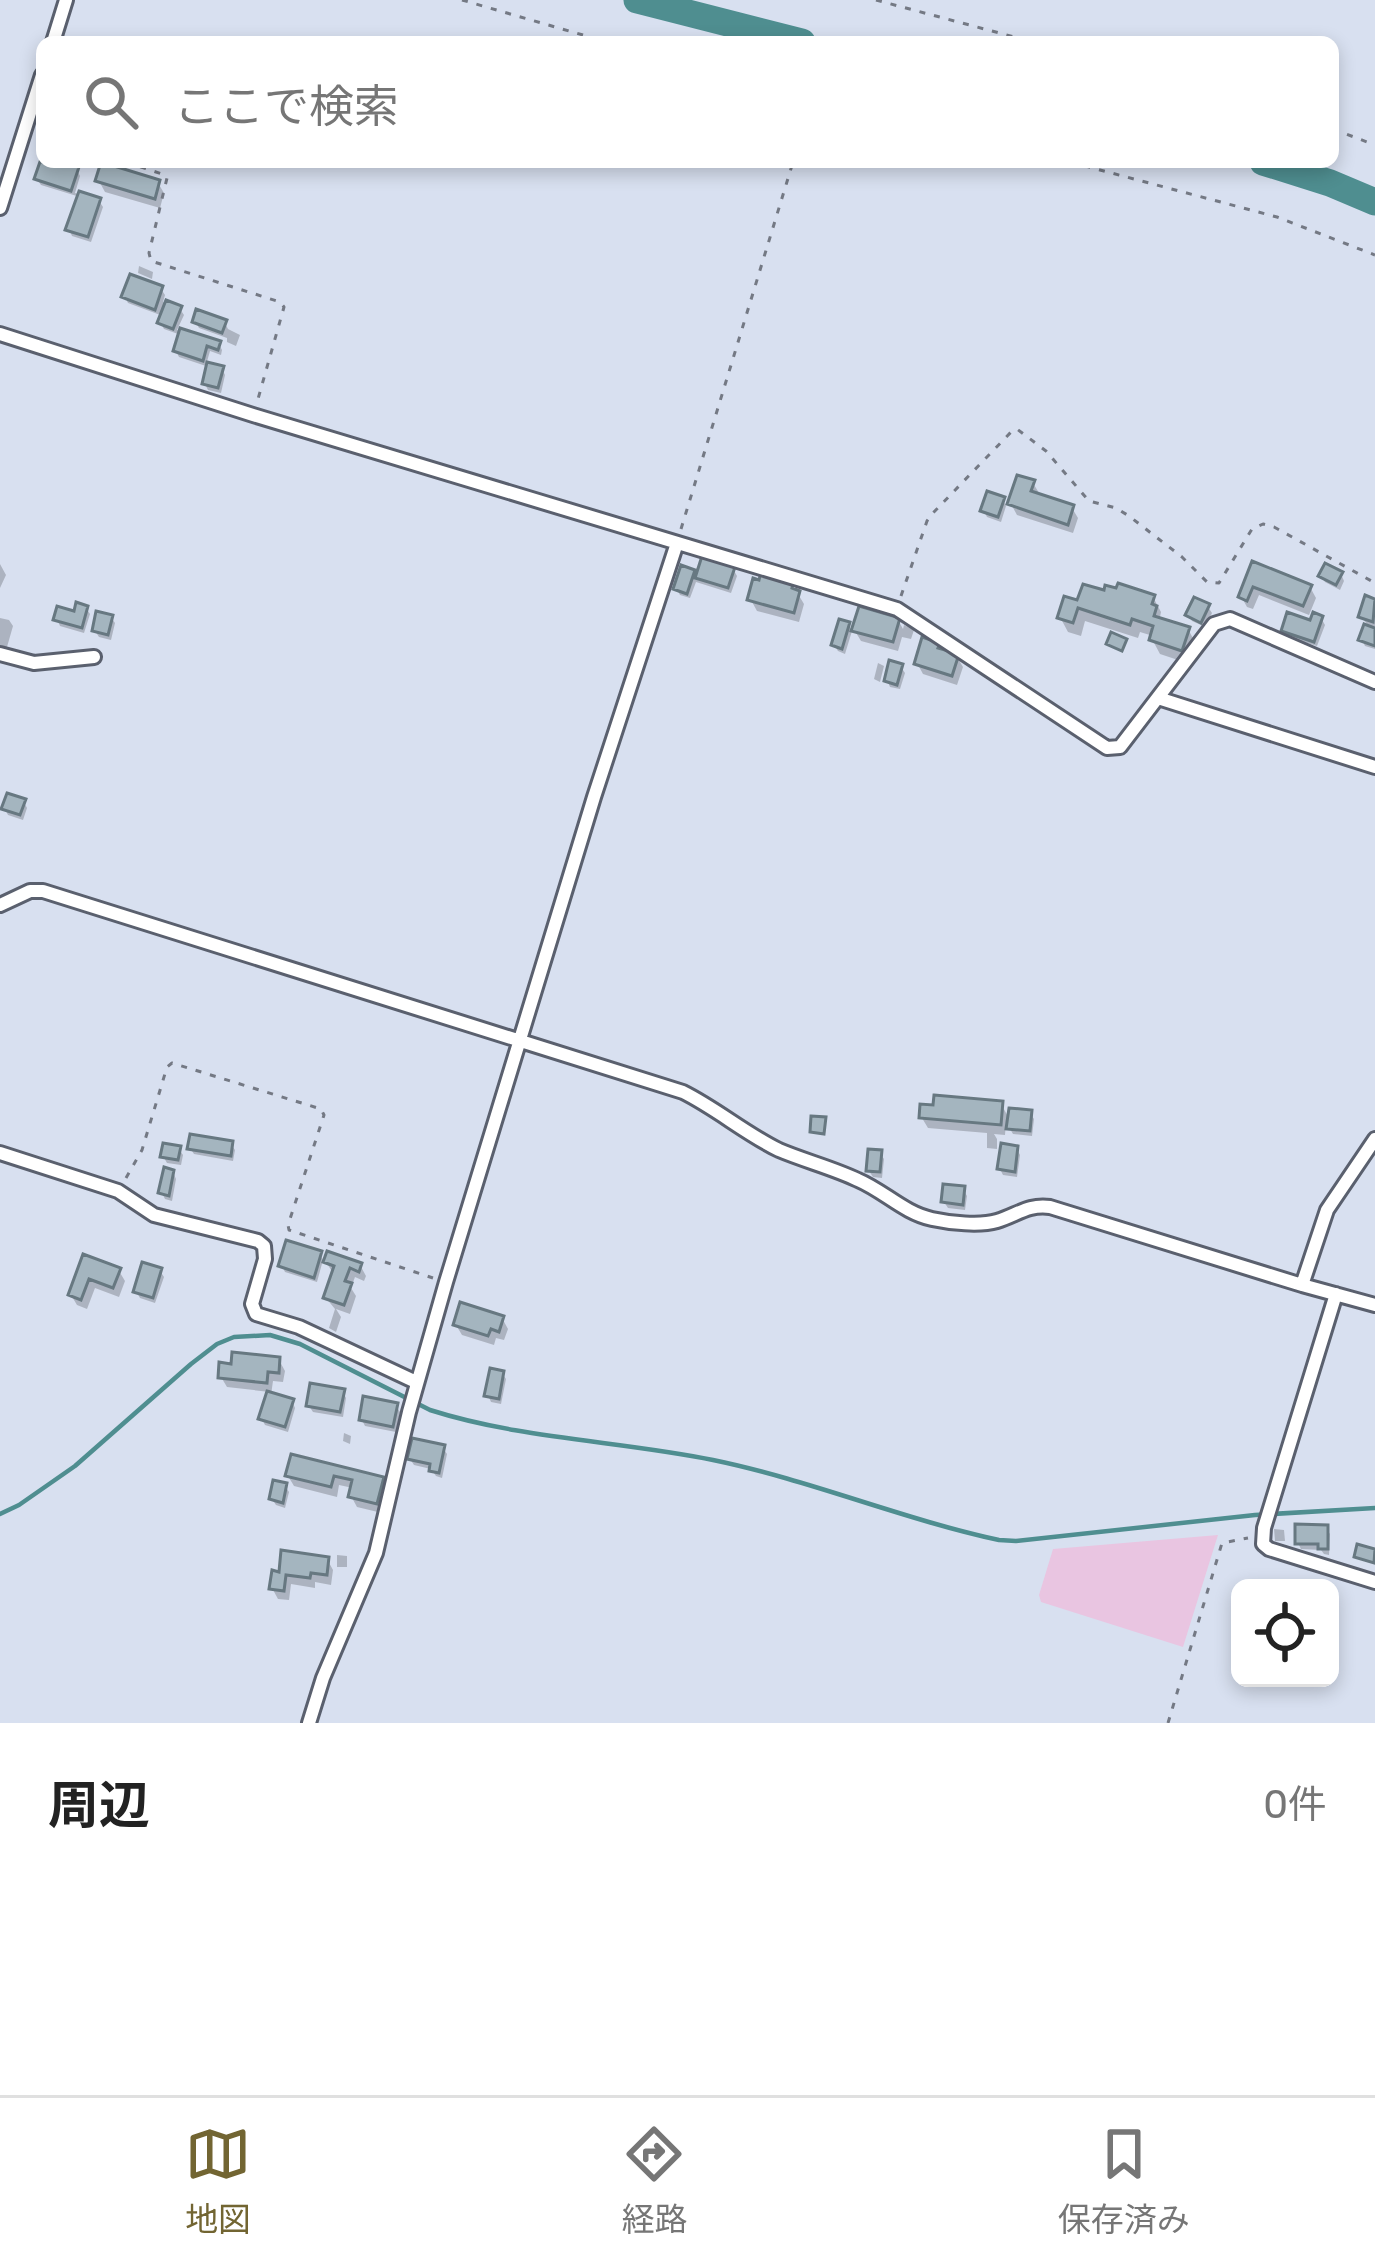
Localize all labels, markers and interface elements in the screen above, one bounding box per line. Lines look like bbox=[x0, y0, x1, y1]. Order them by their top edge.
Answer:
search box bbox=[36, 36, 1339, 168]
icon: search bbox=[78, 69, 144, 135]
text: ここで検索 bbox=[174, 80, 399, 133]
map controls bbox=[1231, 1579, 1339, 1687]
button: locate bbox=[1231, 1579, 1339, 1687]
text: 周辺 bbox=[48, 1775, 150, 1836]
text: 0件 bbox=[1263, 1782, 1327, 1828]
tab: 地図 bbox=[185, 2121, 251, 2241]
tab: 経路 bbox=[621, 2121, 687, 2241]
tab: 保存済み bbox=[1058, 2121, 1190, 2241]

